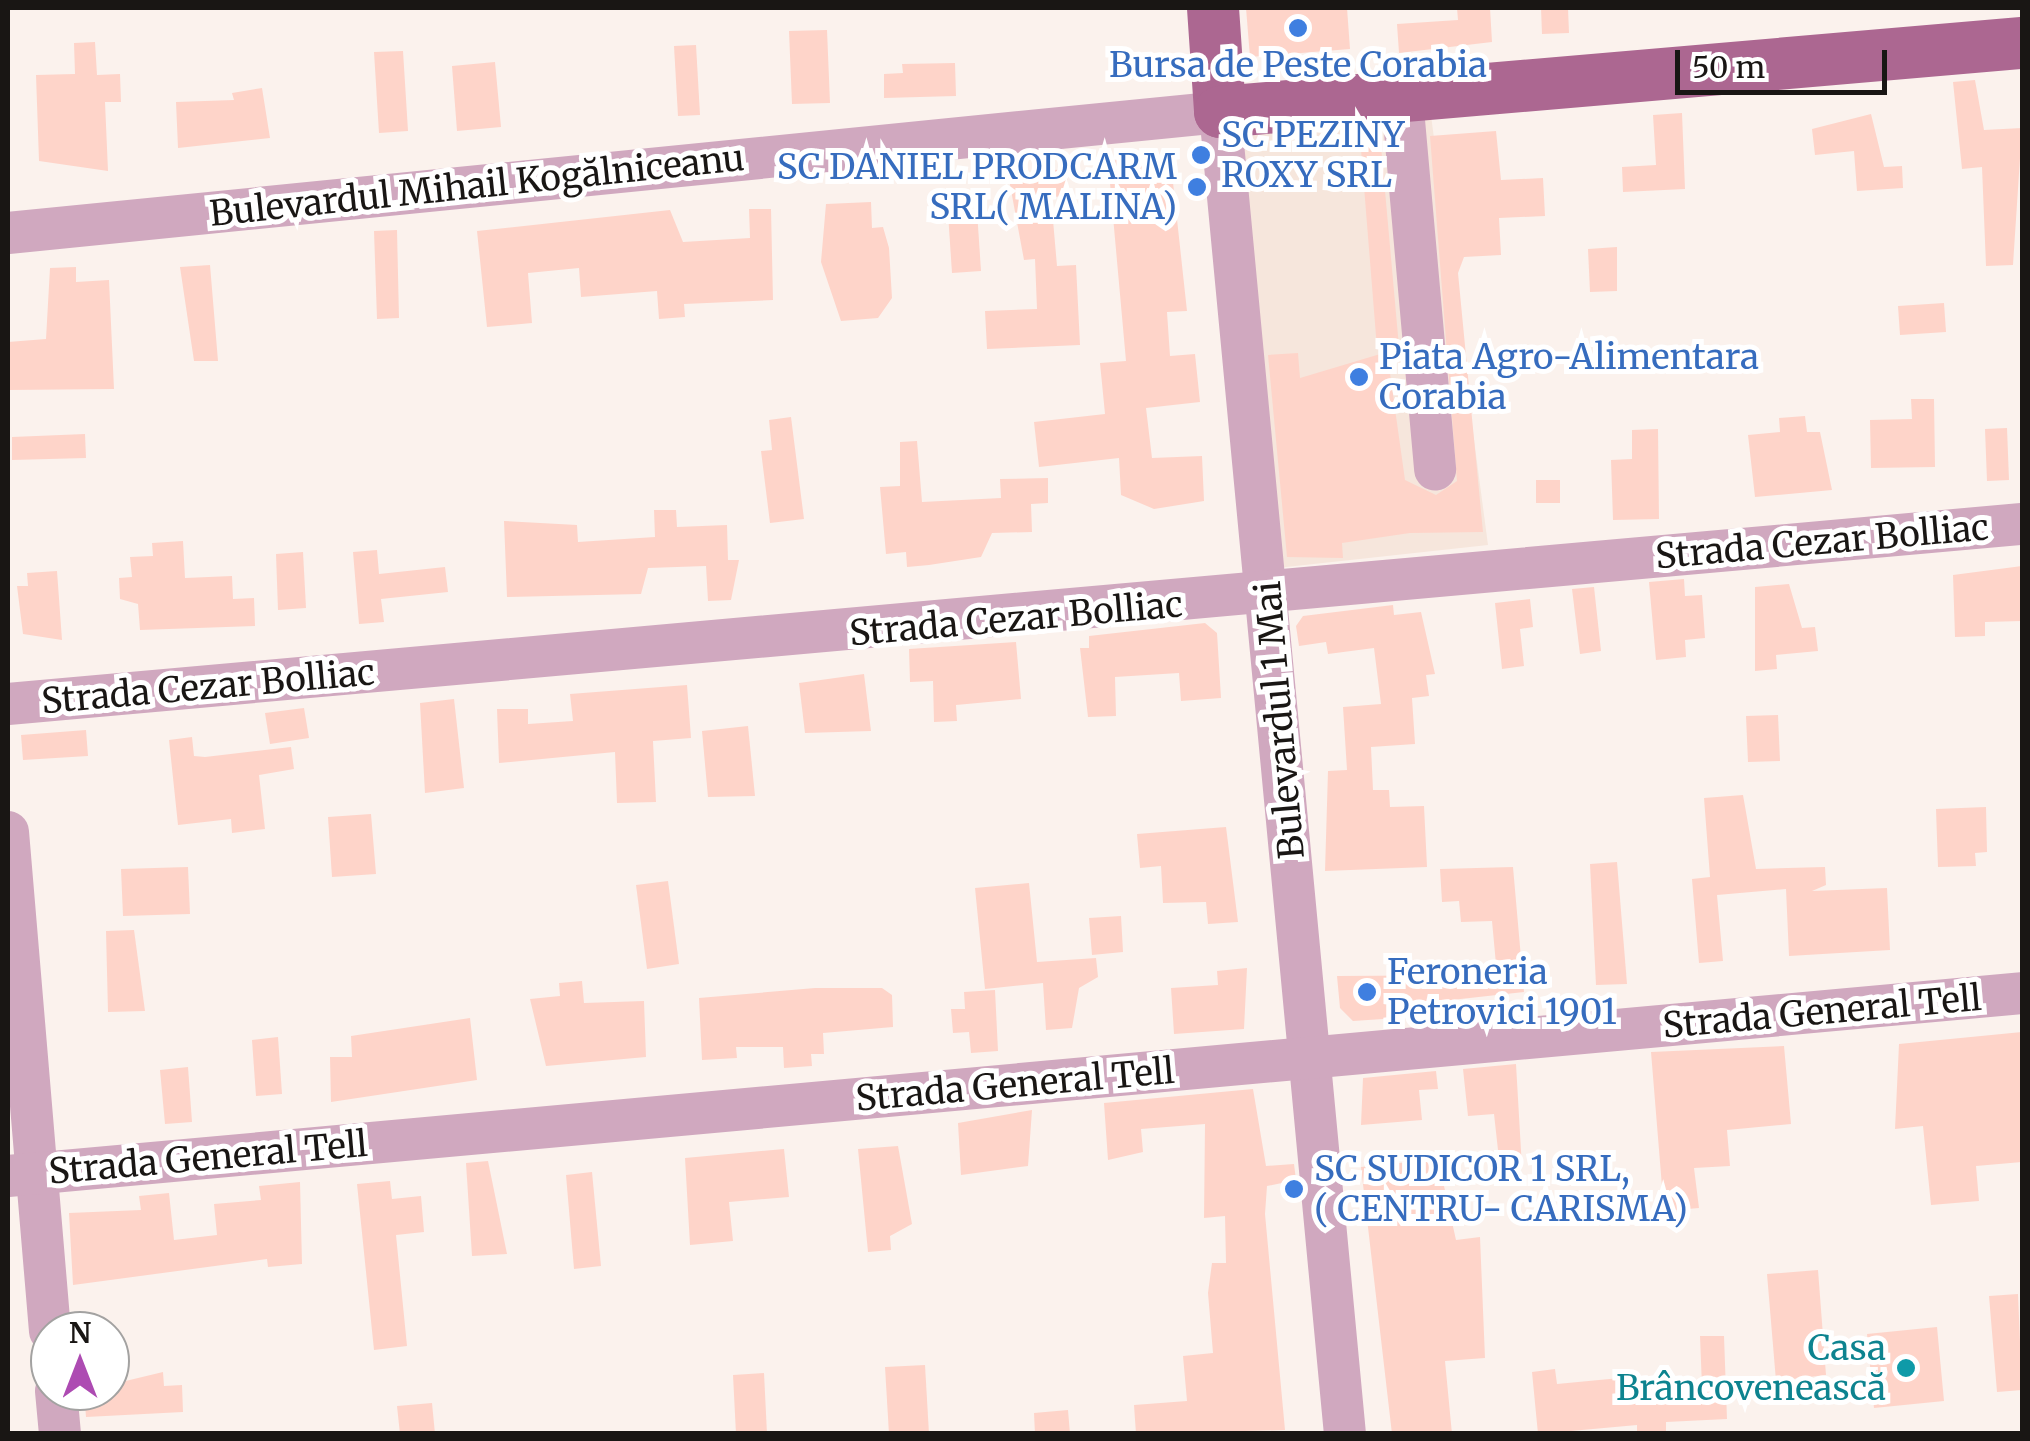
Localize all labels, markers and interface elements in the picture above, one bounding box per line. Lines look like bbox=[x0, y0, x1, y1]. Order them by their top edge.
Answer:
marker: Bursa de Peste Corabia bbox=[1287, 17, 1309, 39]
scale bar bbox=[1680, 30, 1892, 92]
place label: Bursa de Peste Corabia bbox=[1109, 44, 1487, 86]
text: 50 m bbox=[1692, 48, 1765, 86]
place label: SC PEZINY ROXY SRL bbox=[1221, 114, 1404, 196]
street label: Bulevardul Mihail Kogălniceanu bbox=[208, 137, 746, 235]
marker: SC PEZINY ROXY SRL bbox=[1190, 144, 1212, 166]
place label: SC DANIEL PRODCARM SRL( MALINA) bbox=[777, 146, 1177, 228]
marker: SC DANIEL PRODCARM SRL( MALINA) bbox=[1186, 176, 1208, 198]
place label: Piata Agro-Alimentara Corabia bbox=[1379, 336, 1759, 418]
marker: Piata Agro-Alimentara Corabia bbox=[1348, 366, 1370, 388]
street label: Strada Cezar Bolliac bbox=[1654, 507, 1990, 577]
street label: Bulevardul 1 Mai bbox=[1247, 579, 1313, 861]
street label: Strada Cezar Bolliac bbox=[848, 584, 1184, 654]
street label: Strada Cezar Bolliac bbox=[40, 652, 376, 722]
place label: Feroneria Petrovici 1901 bbox=[1387, 951, 1617, 1033]
street label: Strada General Tell bbox=[1661, 977, 1983, 1047]
marker: Feroneria Petrovici 1901 bbox=[1356, 981, 1378, 1003]
street label: Strada General Tell bbox=[854, 1050, 1176, 1120]
street label: Strada General Tell bbox=[47, 1123, 369, 1193]
place label: SC SUDICOR 1 SRL, ( CENTRU- CARISMA) bbox=[1314, 1148, 1688, 1230]
marker: SC SUDICOR 1 SRL, ( CENTRU- CARISMA) bbox=[1283, 1178, 1305, 1200]
north arrow bbox=[30, 1311, 130, 1411]
text: N bbox=[69, 1315, 91, 1351]
place label: Casa Brâncovenească bbox=[1616, 1327, 1886, 1409]
marker: Casa Brâncovenească bbox=[1895, 1357, 1917, 1379]

